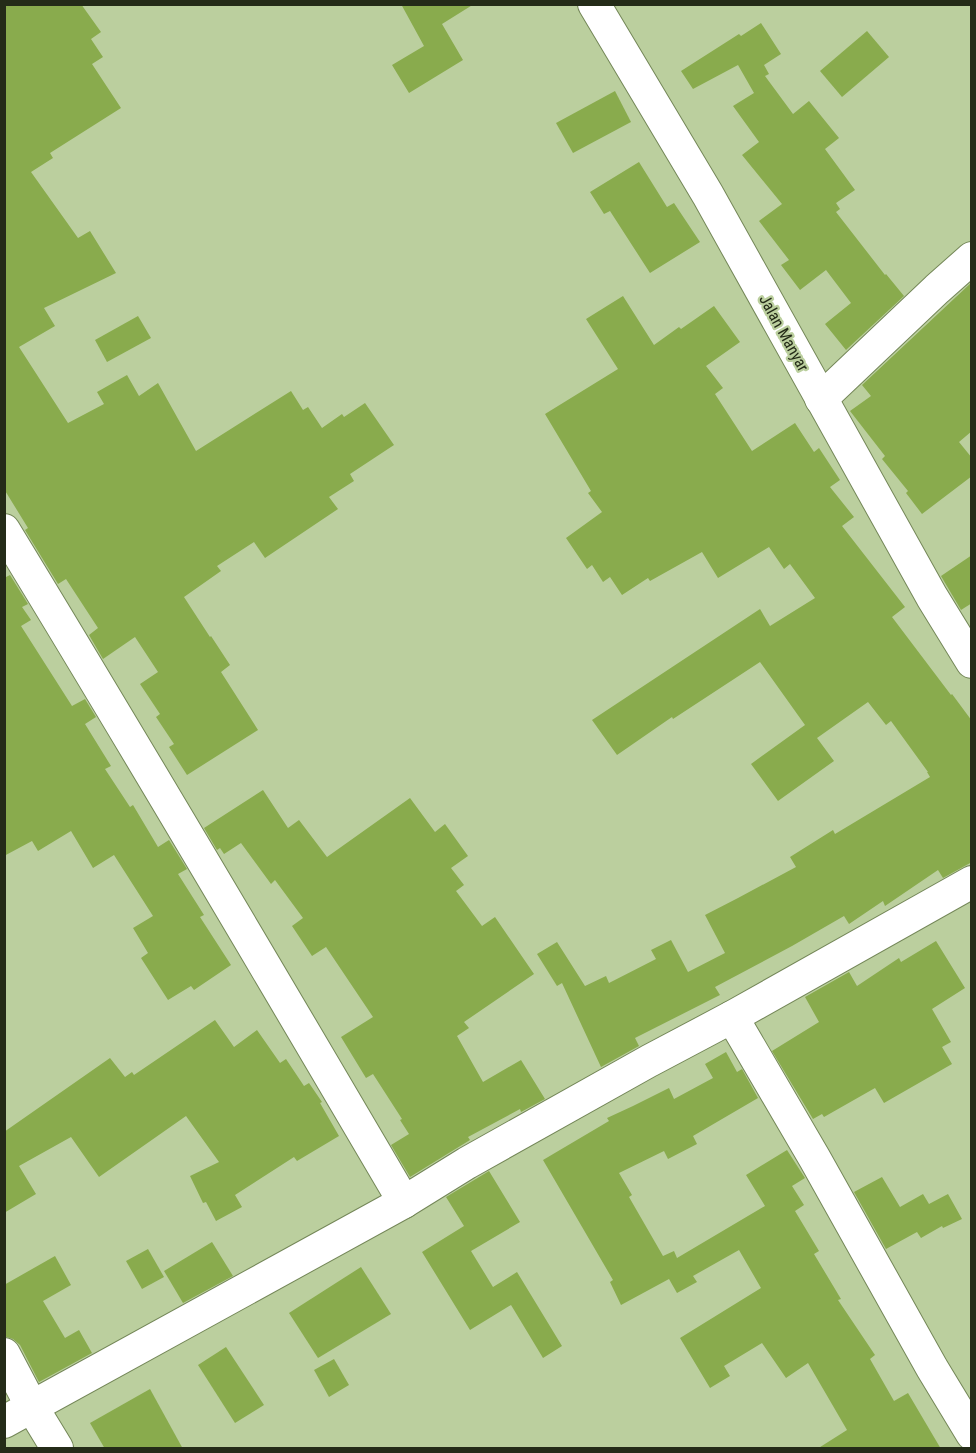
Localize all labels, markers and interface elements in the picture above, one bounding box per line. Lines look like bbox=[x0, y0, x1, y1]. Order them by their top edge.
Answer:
street label: Jalan Manyar bbox=[755, 291, 813, 375]

